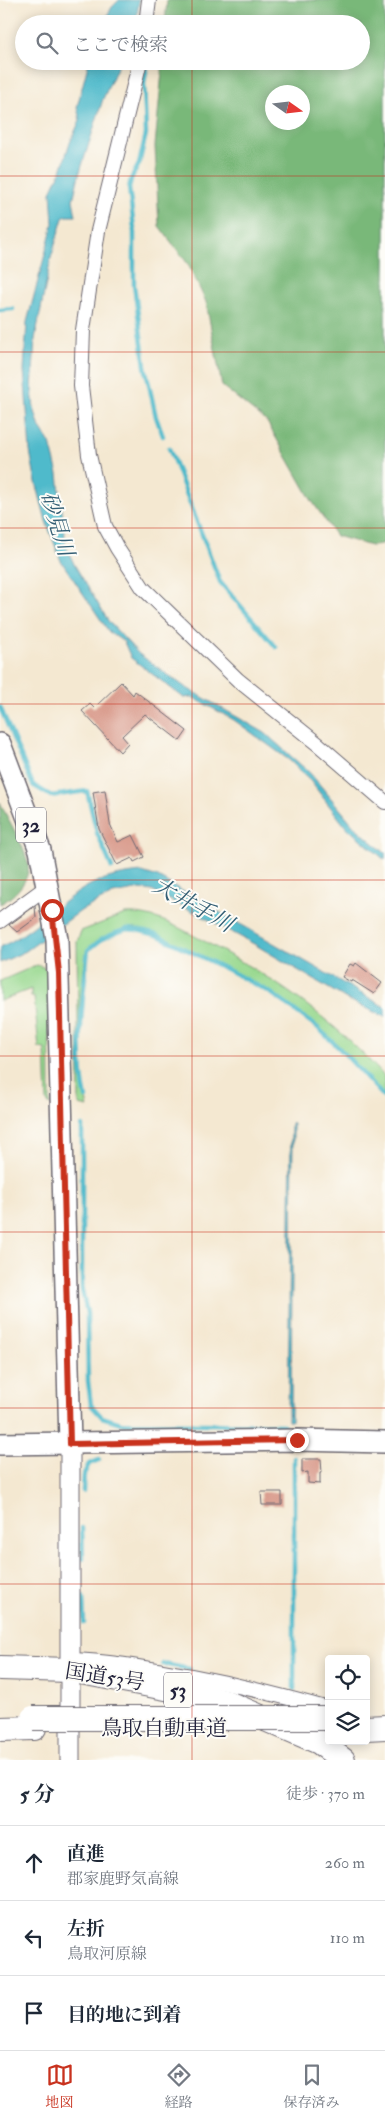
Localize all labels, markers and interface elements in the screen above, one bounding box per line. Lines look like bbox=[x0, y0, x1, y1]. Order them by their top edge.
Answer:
search box bbox=[15, 15, 370, 70]
icon: search bbox=[33, 29, 61, 57]
text: ここで検索 bbox=[73, 33, 168, 57]
north arrow bbox=[265, 85, 310, 130]
water label: 砂見川 bbox=[34, 488, 81, 562]
road number: 32 bbox=[16, 808, 46, 842]
water label: 大井手川 bbox=[148, 871, 240, 940]
route start bbox=[41, 899, 64, 922]
route end bbox=[286, 1429, 309, 1452]
map controls bbox=[325, 1655, 370, 1745]
button: locate bbox=[325, 1655, 370, 1700]
street label: 国道53号 bbox=[63, 1657, 147, 1697]
road number: 53 bbox=[164, 1672, 192, 1708]
button: layers bbox=[325, 1700, 370, 1745]
street label: 鳥取自動車道 bbox=[101, 1715, 227, 1742]
text: 5 分 bbox=[20, 1781, 55, 1808]
text: 徒歩 · 370 m bbox=[286, 1784, 365, 1804]
text: 直進 bbox=[67, 1842, 105, 1866]
icon: ahead bbox=[20, 1849, 48, 1877]
text: 260 m bbox=[325, 1853, 365, 1873]
text: 郡家鹿野気高線 bbox=[67, 1869, 179, 1889]
text: 左折 bbox=[67, 1917, 105, 1941]
icon: left bbox=[20, 1924, 48, 1952]
text: 110 m bbox=[330, 1928, 365, 1948]
text: 鳥取河原線 bbox=[67, 1944, 147, 1964]
icon: arrive bbox=[20, 1999, 48, 2027]
text: 目的地に到着 bbox=[67, 2003, 181, 2027]
tab: 地図 bbox=[46, 2061, 74, 2111]
tab: 経路 bbox=[165, 2061, 193, 2111]
tab: 保存済み bbox=[284, 2061, 340, 2111]

